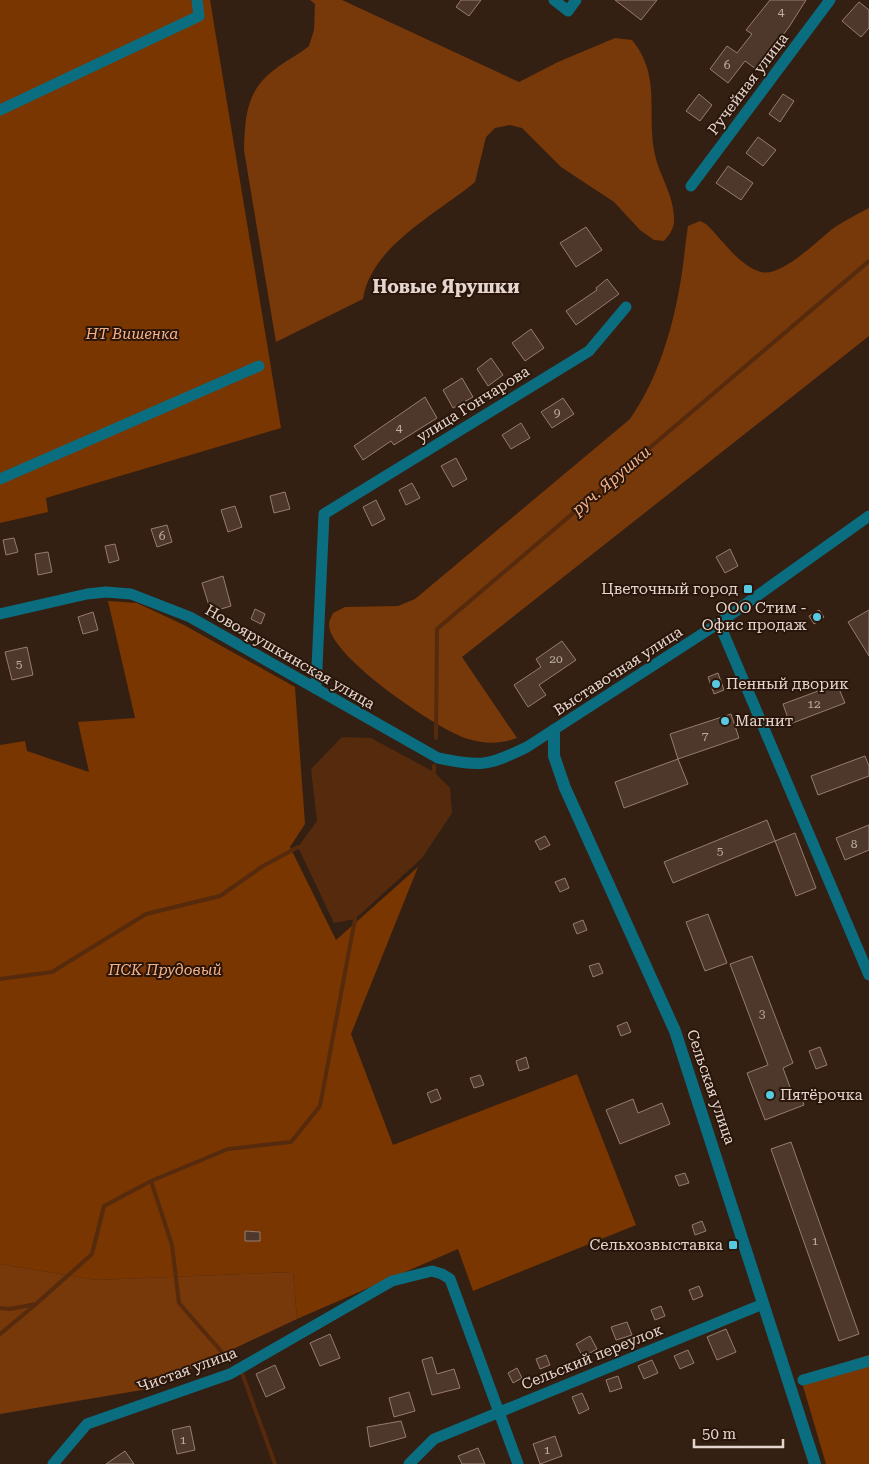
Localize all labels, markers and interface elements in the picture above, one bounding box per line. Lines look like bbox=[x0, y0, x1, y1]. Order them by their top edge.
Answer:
house number: 4 bbox=[778, 5, 785, 19]
street label: Ручейная улица bbox=[704, 30, 792, 138]
house number: 6 bbox=[724, 58, 731, 72]
district label: Новые Ярушки bbox=[372, 276, 520, 297]
park label: НТ Вишенка bbox=[85, 325, 178, 343]
street label: улица Гончарова bbox=[413, 362, 533, 446]
house number: 9 bbox=[554, 406, 561, 420]
house number: 4 bbox=[396, 421, 403, 435]
water label: руч. Ярушки bbox=[567, 442, 655, 519]
house number: 6 bbox=[159, 529, 166, 543]
place label: Цветочный город bbox=[601, 580, 739, 598]
marker: Цветочный город bbox=[742, 583, 754, 595]
place label: ООО Стим - Офис продаж bbox=[702, 599, 807, 634]
street label: Новоярушкинская улица bbox=[202, 601, 378, 713]
marker: ООО Стим - Офис продаж bbox=[811, 611, 823, 623]
street label: Выставочная улица bbox=[550, 623, 686, 719]
house number: 20 bbox=[549, 652, 563, 666]
house number: 5 bbox=[16, 657, 23, 671]
place label: Пенный дворик bbox=[726, 675, 849, 693]
marker: Пенный дворик bbox=[710, 678, 722, 690]
house number: 12 bbox=[807, 697, 821, 711]
place label: Магнит bbox=[735, 712, 793, 730]
marker: Магнит bbox=[719, 715, 731, 727]
house number: 7 bbox=[702, 729, 709, 743]
house number: 8 bbox=[851, 837, 858, 851]
house number: 5 bbox=[717, 844, 724, 858]
park label: ПСК Прудовый bbox=[107, 961, 222, 979]
house number: 3 bbox=[759, 1007, 766, 1021]
street label: Сельская улица bbox=[683, 1027, 739, 1147]
place label: Пятёрочка bbox=[780, 1086, 863, 1104]
marker: Пятёрочка bbox=[764, 1089, 776, 1101]
house number: 1 bbox=[812, 1234, 819, 1248]
place label: Сельхозвыставка bbox=[589, 1236, 723, 1254]
marker: Сельхозвыставка bbox=[727, 1239, 739, 1251]
street label: Сельский переулок bbox=[519, 1320, 666, 1394]
street label: Чистая улица bbox=[135, 1344, 239, 1396]
scale bar bbox=[694, 1416, 783, 1448]
text: 50 m bbox=[702, 1425, 737, 1443]
house number: 1 bbox=[180, 1433, 187, 1447]
house number: 1 bbox=[544, 1443, 551, 1457]

